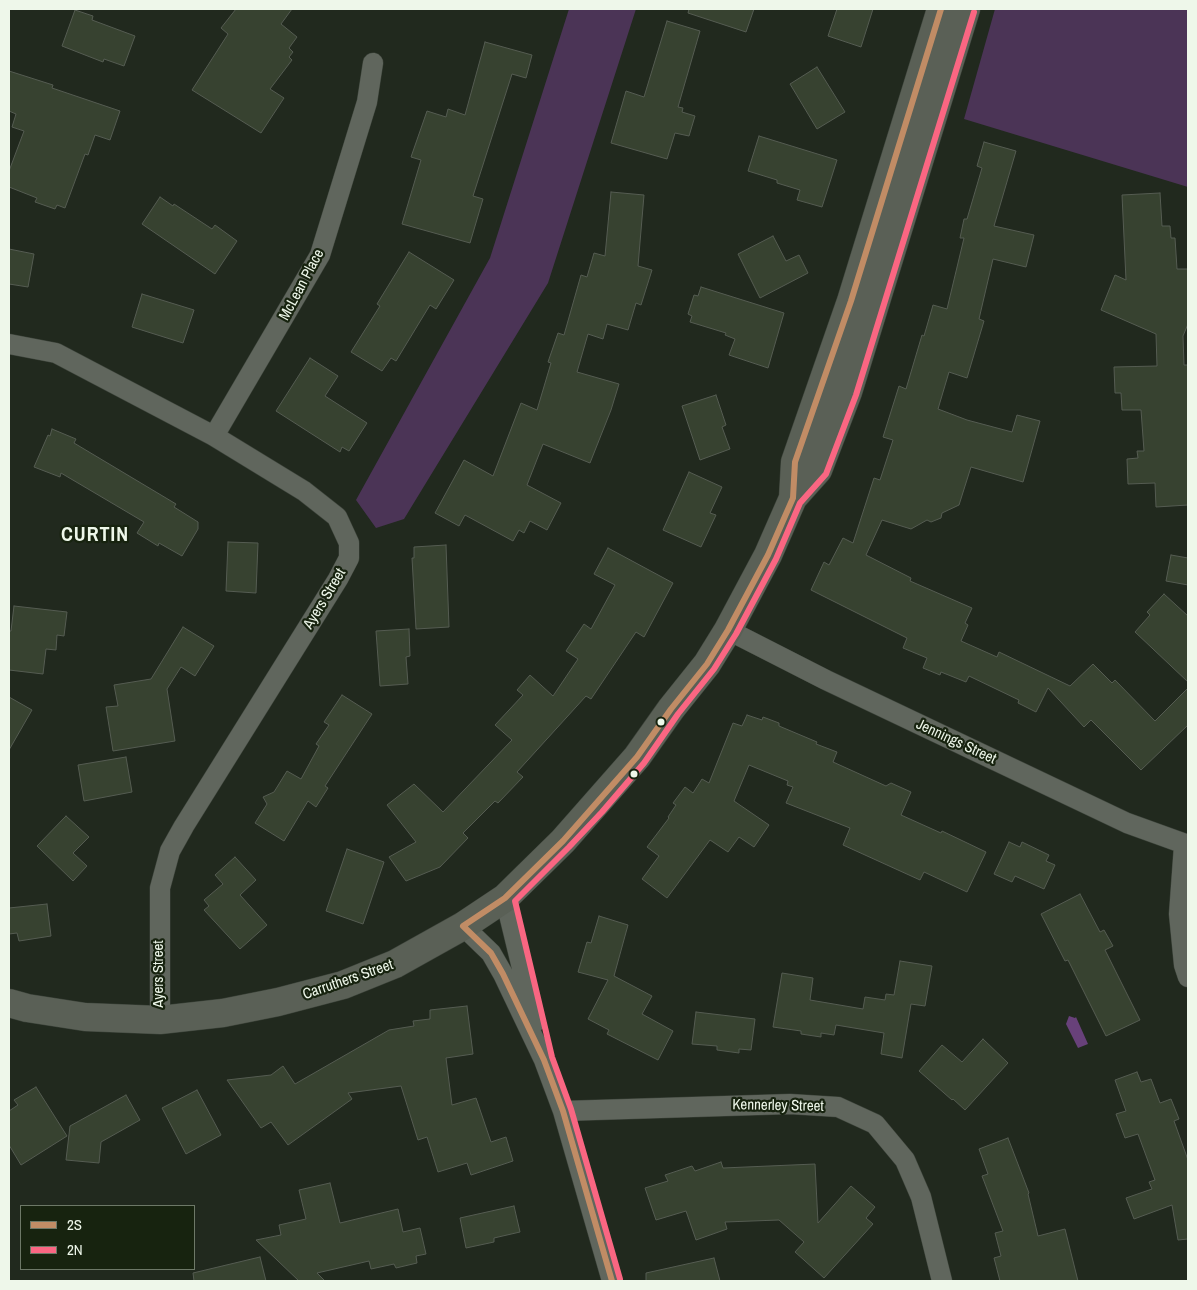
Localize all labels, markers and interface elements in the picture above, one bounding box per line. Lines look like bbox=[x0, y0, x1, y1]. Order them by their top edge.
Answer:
street label: McLean Place bbox=[276, 246, 328, 324]
district label: CURTIN bbox=[60, 524, 130, 548]
street label: Ayers Street bbox=[300, 565, 350, 633]
street label: Jennings Street bbox=[913, 716, 999, 768]
unlabelled marker bbox=[656, 717, 666, 727]
unlabelled marker bbox=[629, 769, 639, 779]
street label: Ayers Street bbox=[150, 940, 168, 1008]
street label: Carruthers Street bbox=[300, 956, 396, 1004]
street label: Kennerley Street bbox=[732, 1096, 824, 1116]
legend bbox=[20, 1205, 195, 1270]
text: 2S bbox=[67, 1214, 82, 1235]
text: 2N bbox=[67, 1239, 83, 1260]

